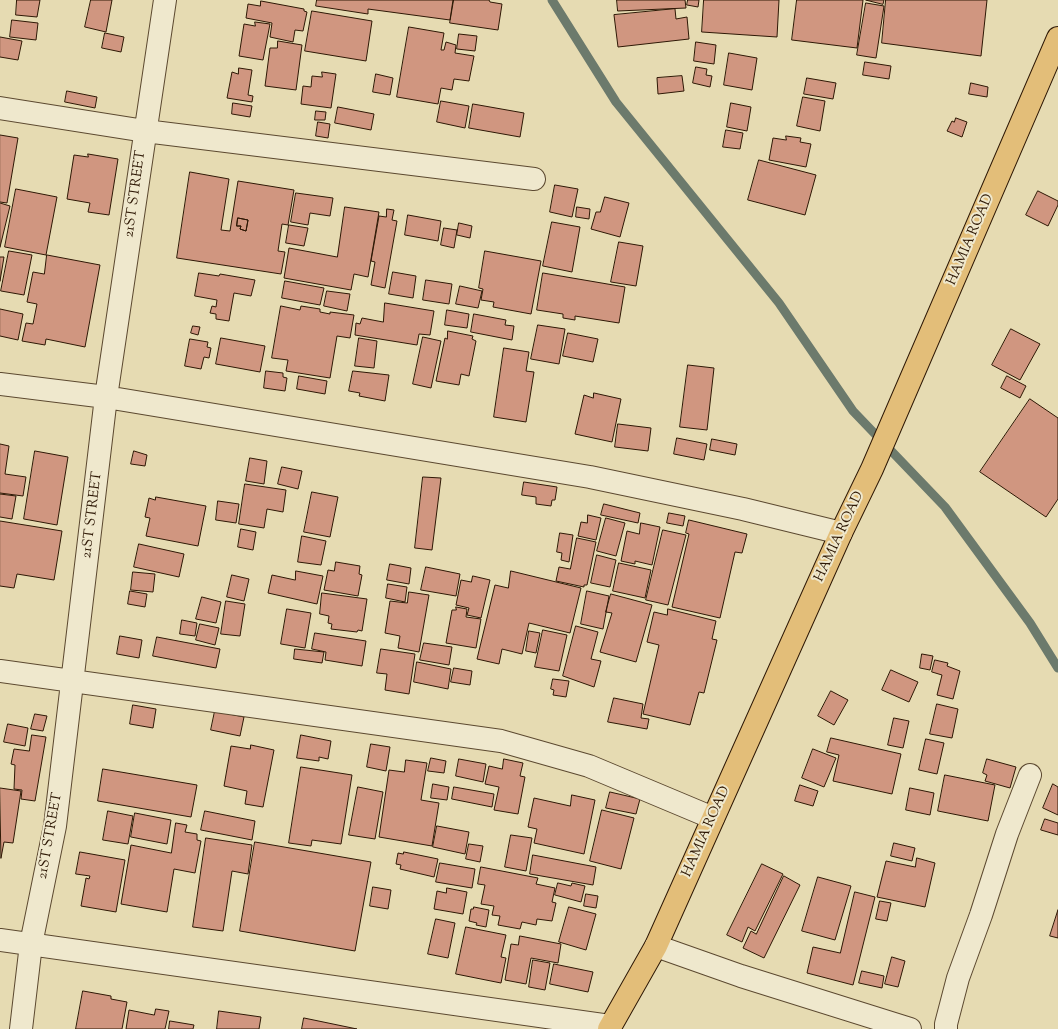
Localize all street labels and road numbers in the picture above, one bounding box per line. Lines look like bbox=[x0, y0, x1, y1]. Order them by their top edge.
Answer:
street label: 21ST STREET bbox=[122, 150, 150, 238]
street label: HAMIA ROAD bbox=[944, 192, 998, 288]
street label: 21ST STREET bbox=[79, 471, 107, 559]
street label: HAMIA ROAD bbox=[812, 489, 868, 585]
street label: HAMIA ROAD bbox=[679, 784, 735, 880]
street label: 21ST STREET bbox=[35, 791, 67, 881]

